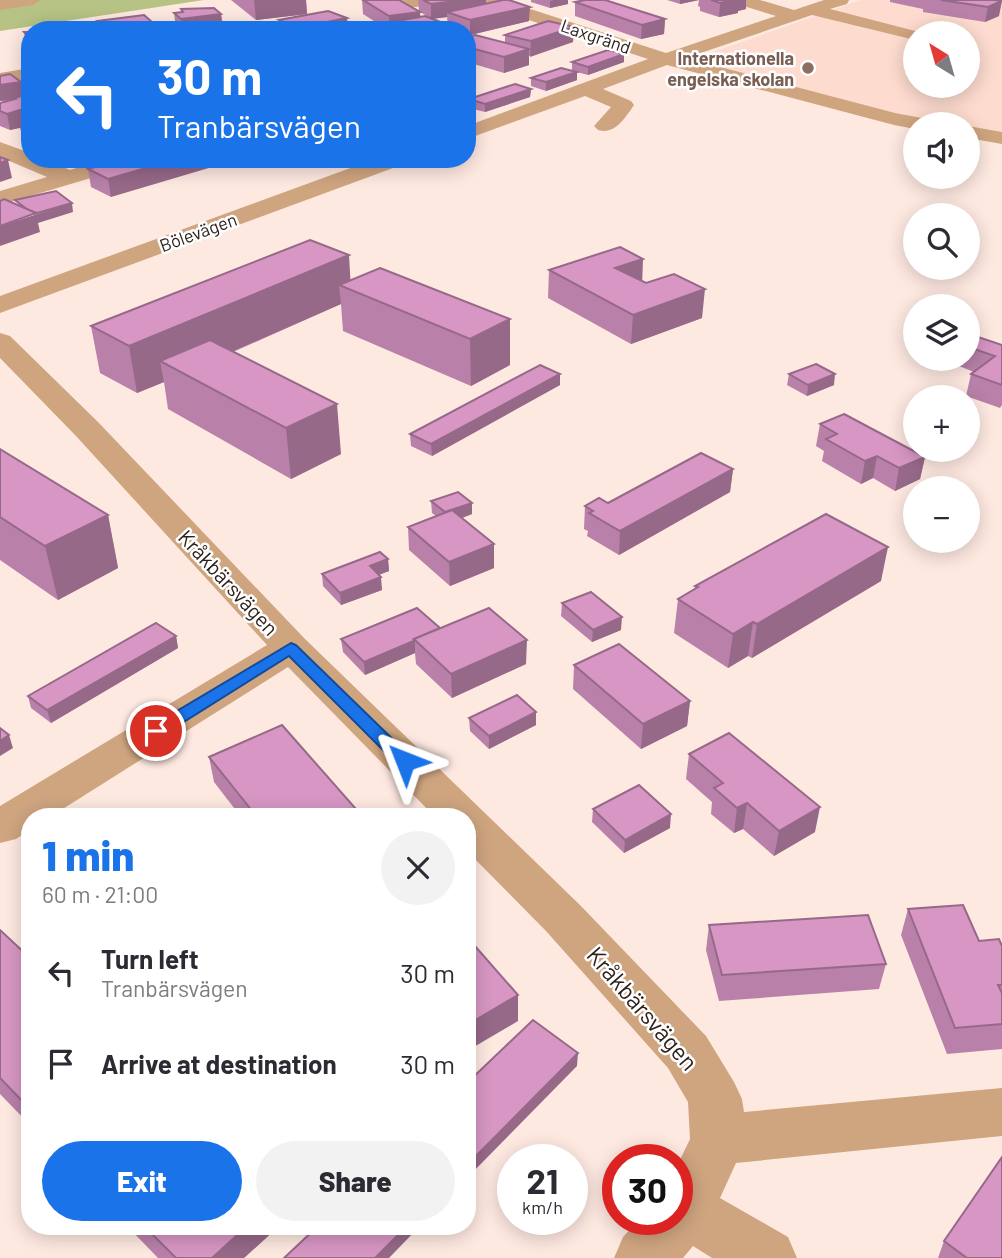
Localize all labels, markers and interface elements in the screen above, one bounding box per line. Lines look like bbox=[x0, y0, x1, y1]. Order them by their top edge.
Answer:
street label: Laxgränd bbox=[558, 14, 634, 58]
north arrow bbox=[903, 21, 980, 98]
map controls bbox=[903, 21, 980, 553]
text: 30 m bbox=[157, 46, 262, 105]
place label: Internationella engelska skolan bbox=[667, 47, 794, 90]
icon: left bbox=[42, 49, 133, 140]
marker: Internationella engelska skolan bbox=[800, 60, 816, 76]
text: Tranbärsvägen bbox=[157, 106, 361, 144]
button: sound bbox=[903, 112, 980, 189]
button: search bbox=[903, 203, 980, 280]
street label: Bölevägen bbox=[156, 208, 240, 256]
button: layers bbox=[903, 294, 980, 371]
button: + bbox=[903, 385, 980, 462]
button: − bbox=[903, 476, 980, 553]
street label: Kråkbärsvägen bbox=[174, 524, 284, 640]
pin bbox=[126, 701, 186, 761]
icon: arrive bbox=[137, 712, 175, 750]
position arrow bbox=[368, 724, 442, 798]
text: 1 min bbox=[42, 829, 134, 879]
button: close bbox=[381, 831, 455, 905]
text: 60 m · 21:00 bbox=[42, 880, 158, 908]
street label: Kråkbärsvägen bbox=[581, 940, 705, 1076]
text: Turn left bbox=[101, 943, 199, 974]
icon: left bbox=[42, 954, 80, 992]
text: 30 m bbox=[400, 957, 455, 988]
text: Tranbärsvägen bbox=[101, 974, 248, 1002]
icon: arrive bbox=[42, 1045, 80, 1083]
text: Arrive at destination bbox=[101, 1048, 337, 1079]
text: 30 m bbox=[400, 1048, 455, 1079]
button: Exit bbox=[42, 1141, 242, 1221]
button: Share bbox=[256, 1141, 455, 1221]
speed limit sign: 30 bbox=[602, 1144, 693, 1235]
text: 21 bbox=[527, 1159, 558, 1201]
text: km/h bbox=[522, 1196, 563, 1218]

